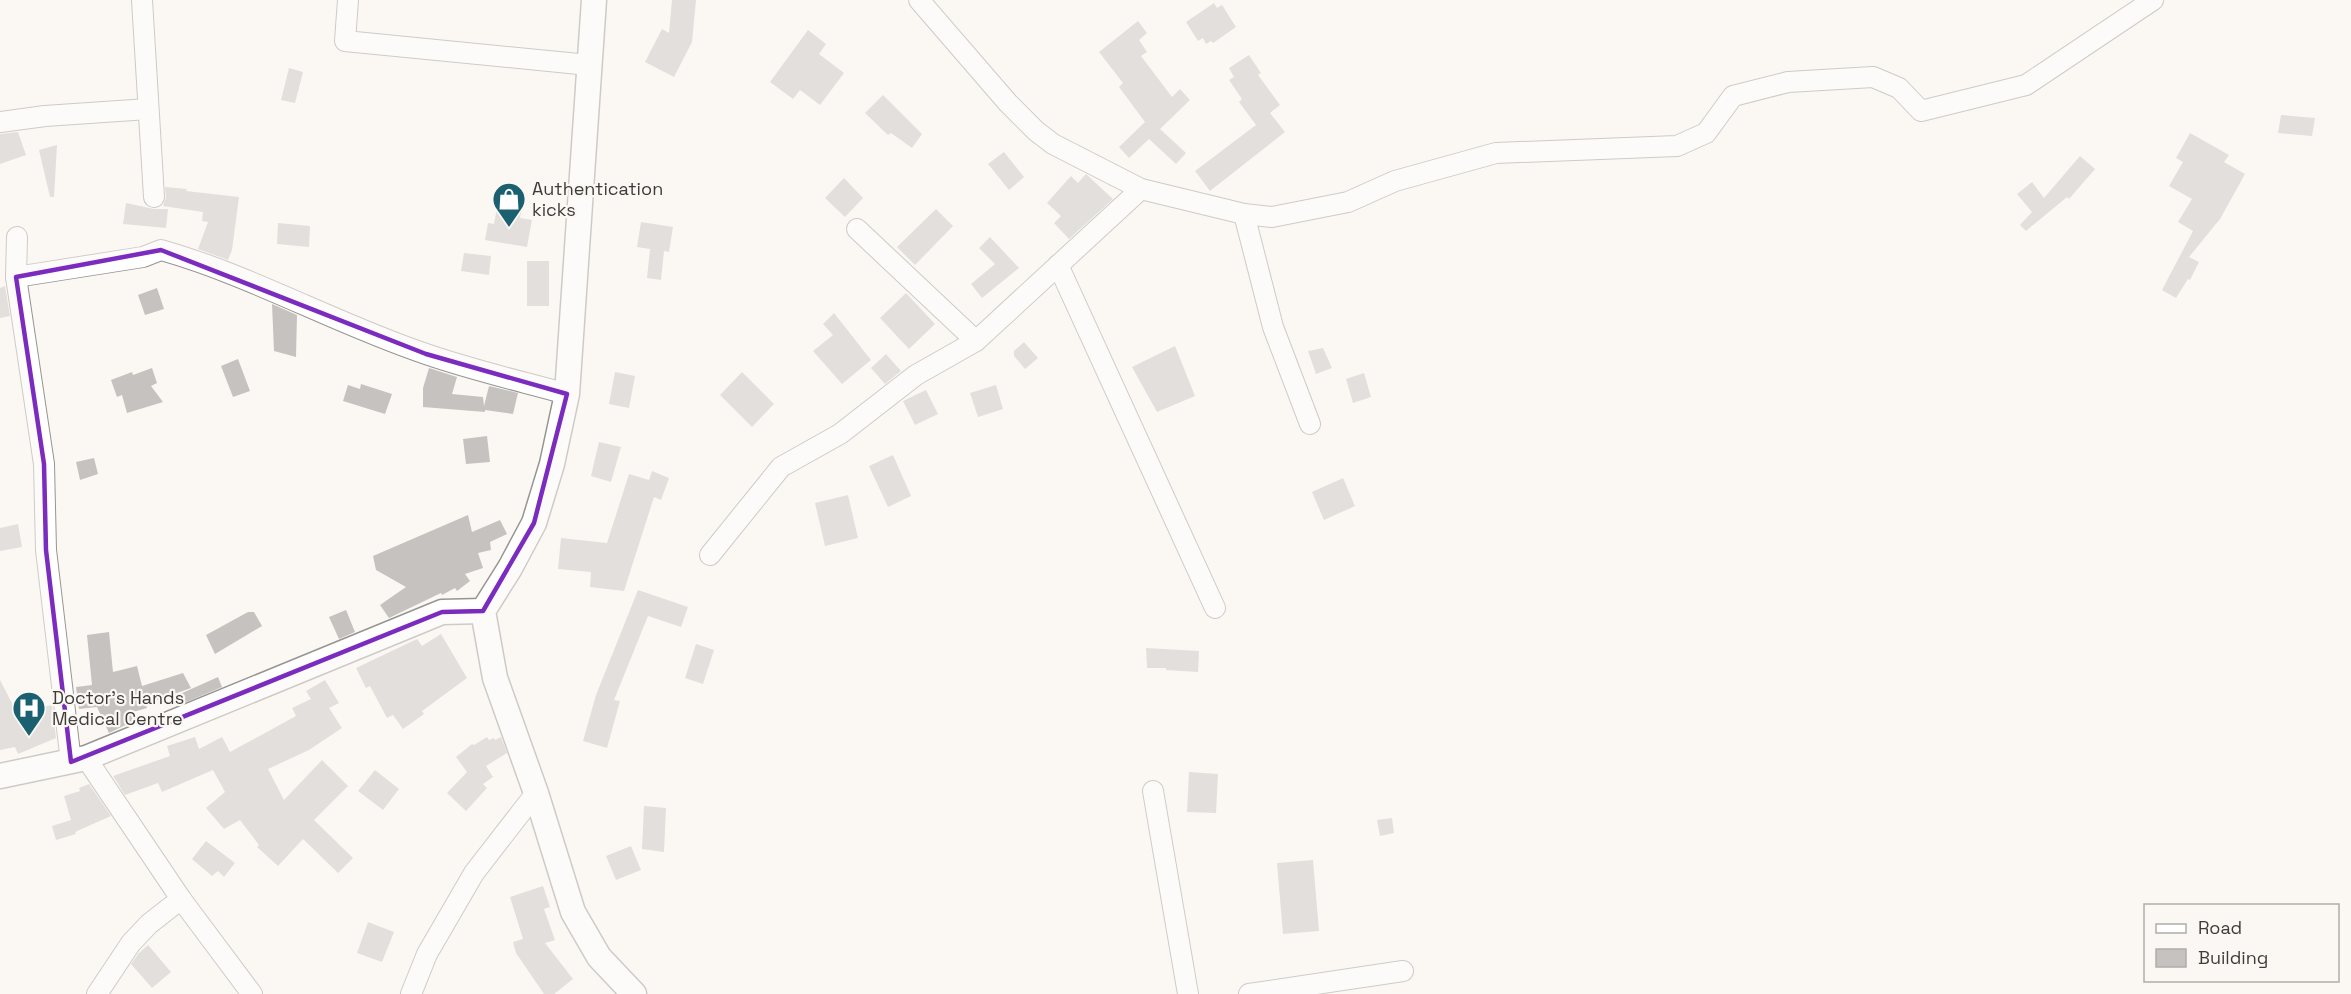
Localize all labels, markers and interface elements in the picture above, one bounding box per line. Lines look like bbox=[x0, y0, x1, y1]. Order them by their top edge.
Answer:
place label: Authentication kicks bbox=[532, 177, 663, 221]
shop icon: Authentication kicks bbox=[491, 181, 527, 228]
place label: Doctor's Hands Medical Centre bbox=[52, 686, 184, 730]
hospital icon: Doctor's Hands Medical Centre bbox=[11, 690, 47, 737]
legend bbox=[2144, 904, 2339, 982]
text: Road bbox=[2198, 916, 2242, 939]
text: Building bbox=[2198, 946, 2268, 969]

